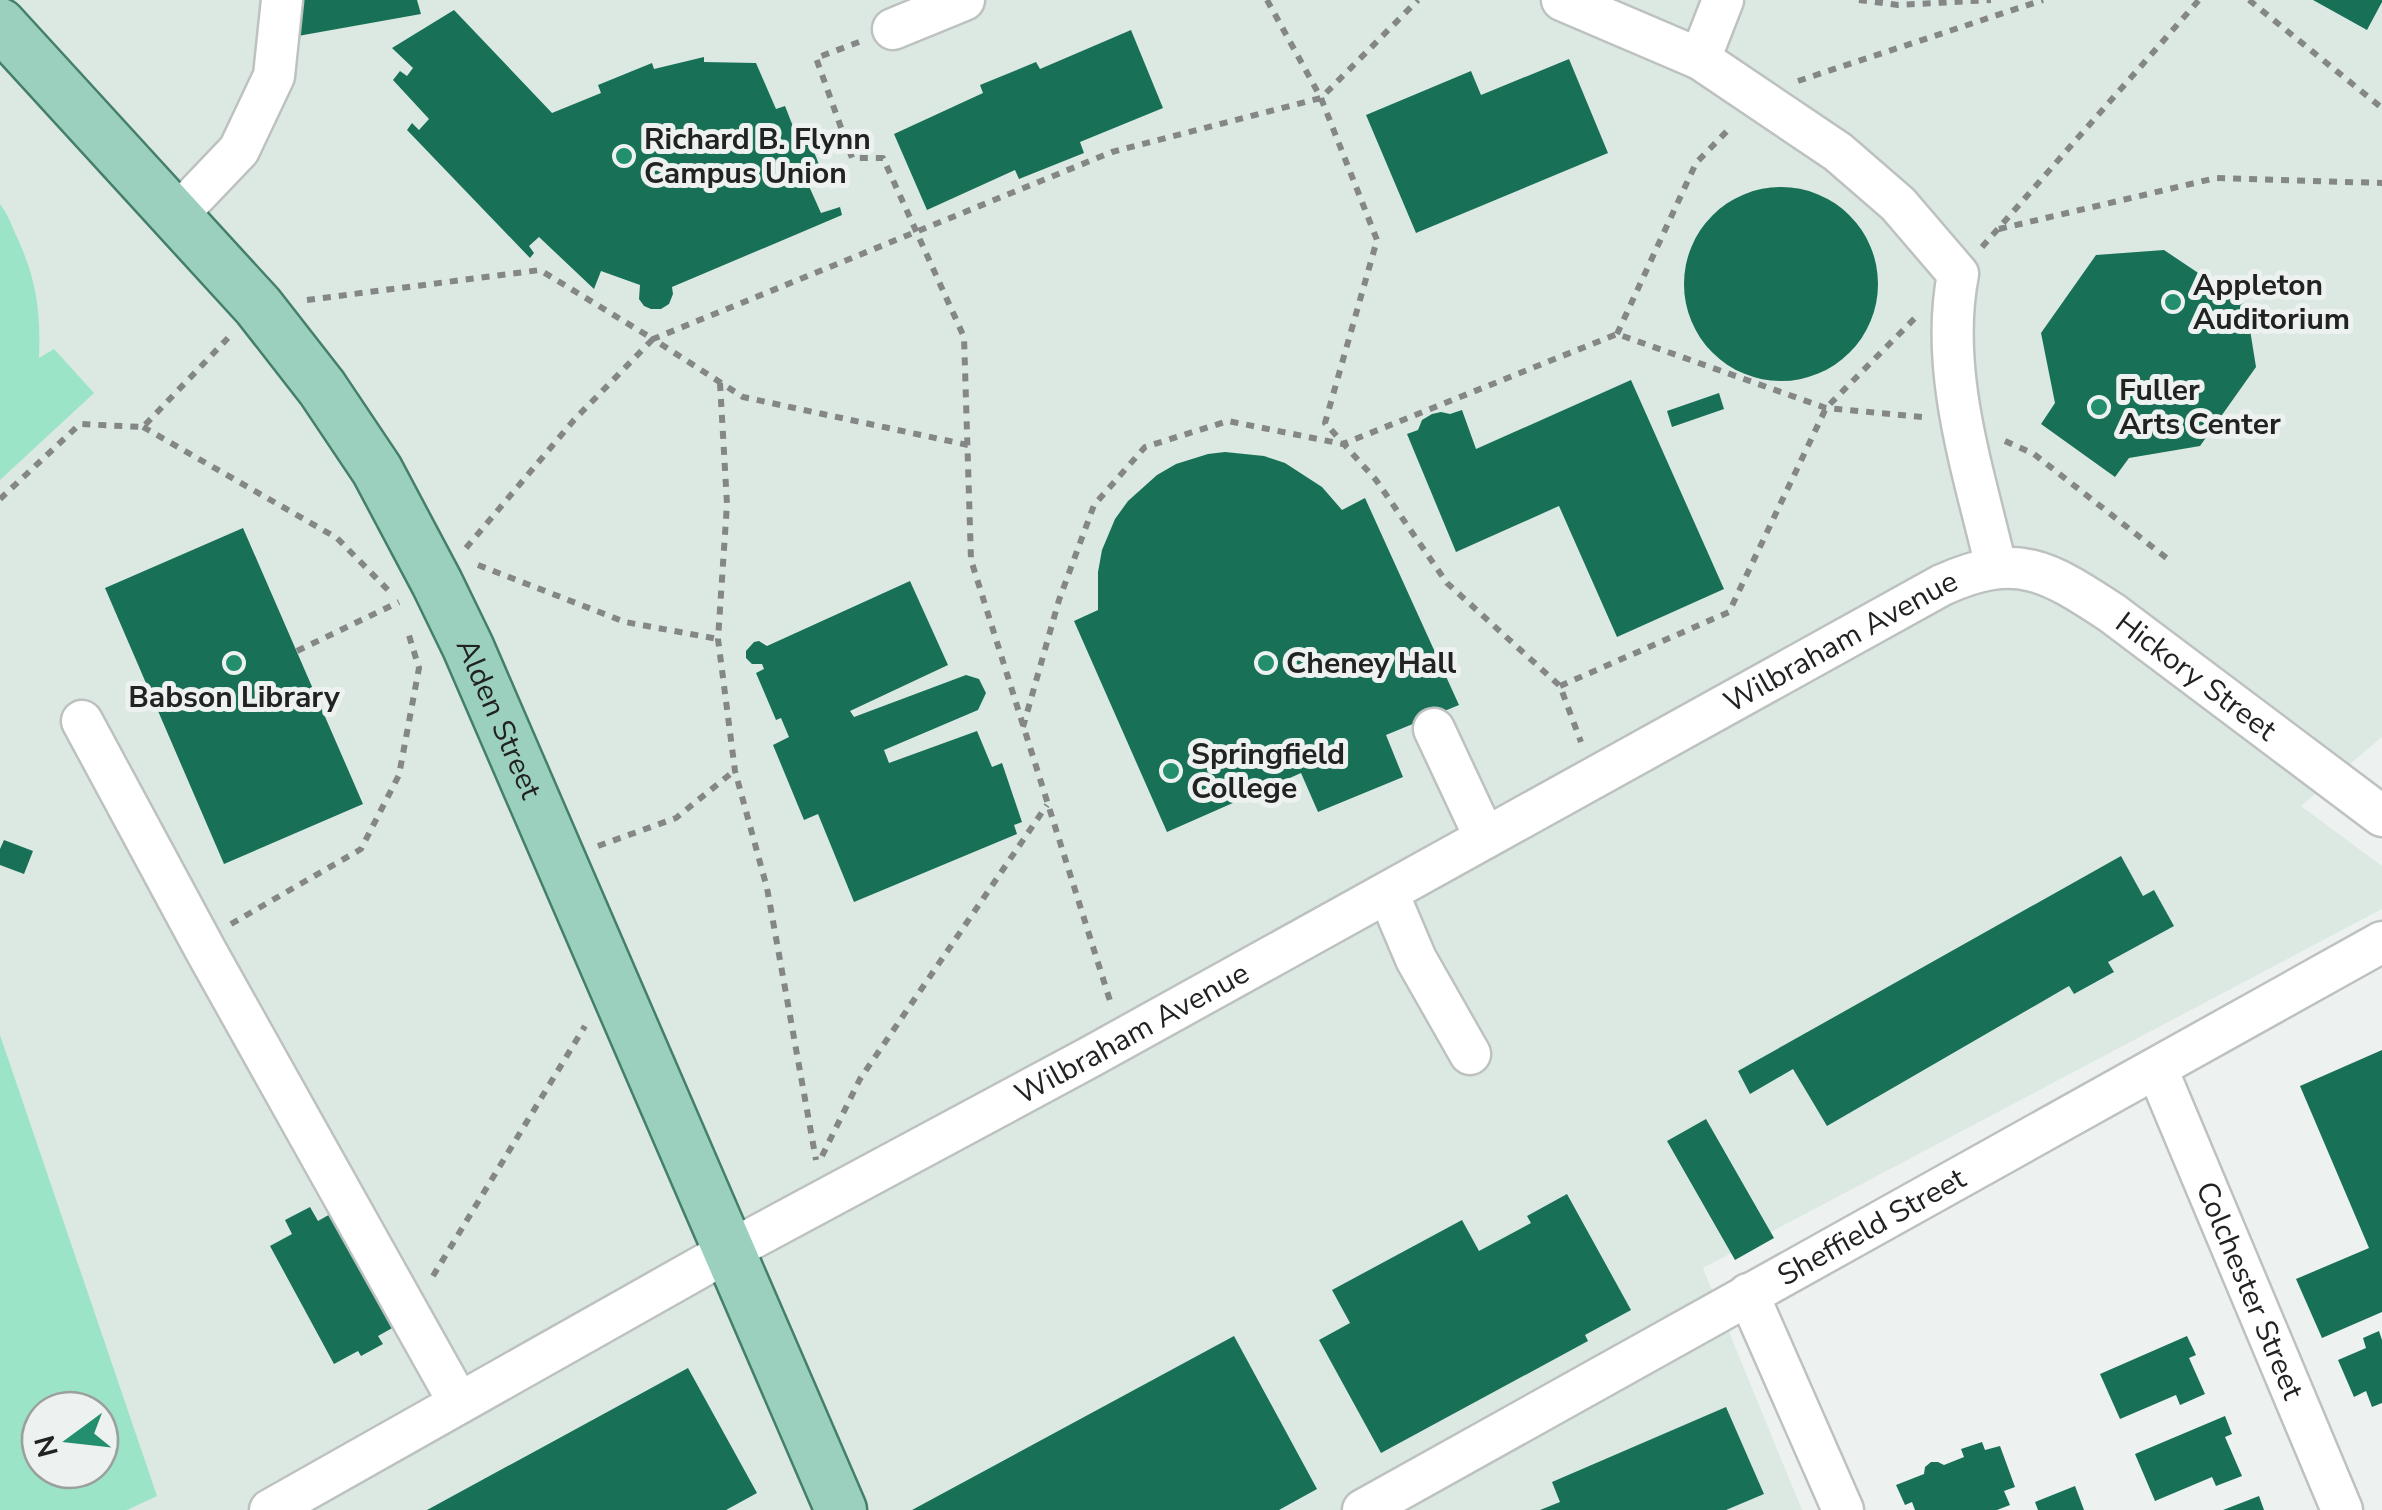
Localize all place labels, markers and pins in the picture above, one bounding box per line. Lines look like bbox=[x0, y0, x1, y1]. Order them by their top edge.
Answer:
place label: Richard B. Flynn Campus Union bbox=[644, 119, 871, 194]
marker: Richard B. Flynn Campus Union bbox=[613, 145, 635, 167]
place label: Appleton Auditorium bbox=[2193, 265, 2350, 340]
marker: Appleton Auditorium bbox=[2162, 291, 2184, 313]
place label: Fuller Arts Center bbox=[2119, 370, 2281, 445]
marker: Fuller Arts Center bbox=[2088, 396, 2110, 418]
place label: Cheney Hall bbox=[1286, 643, 1457, 684]
marker: Babson Library bbox=[223, 652, 245, 674]
marker: Cheney Hall bbox=[1255, 652, 1277, 674]
place label: Babson Library bbox=[128, 677, 340, 718]
place label: Springfield College bbox=[1191, 734, 1345, 809]
marker: Springfield College bbox=[1160, 760, 1182, 782]

